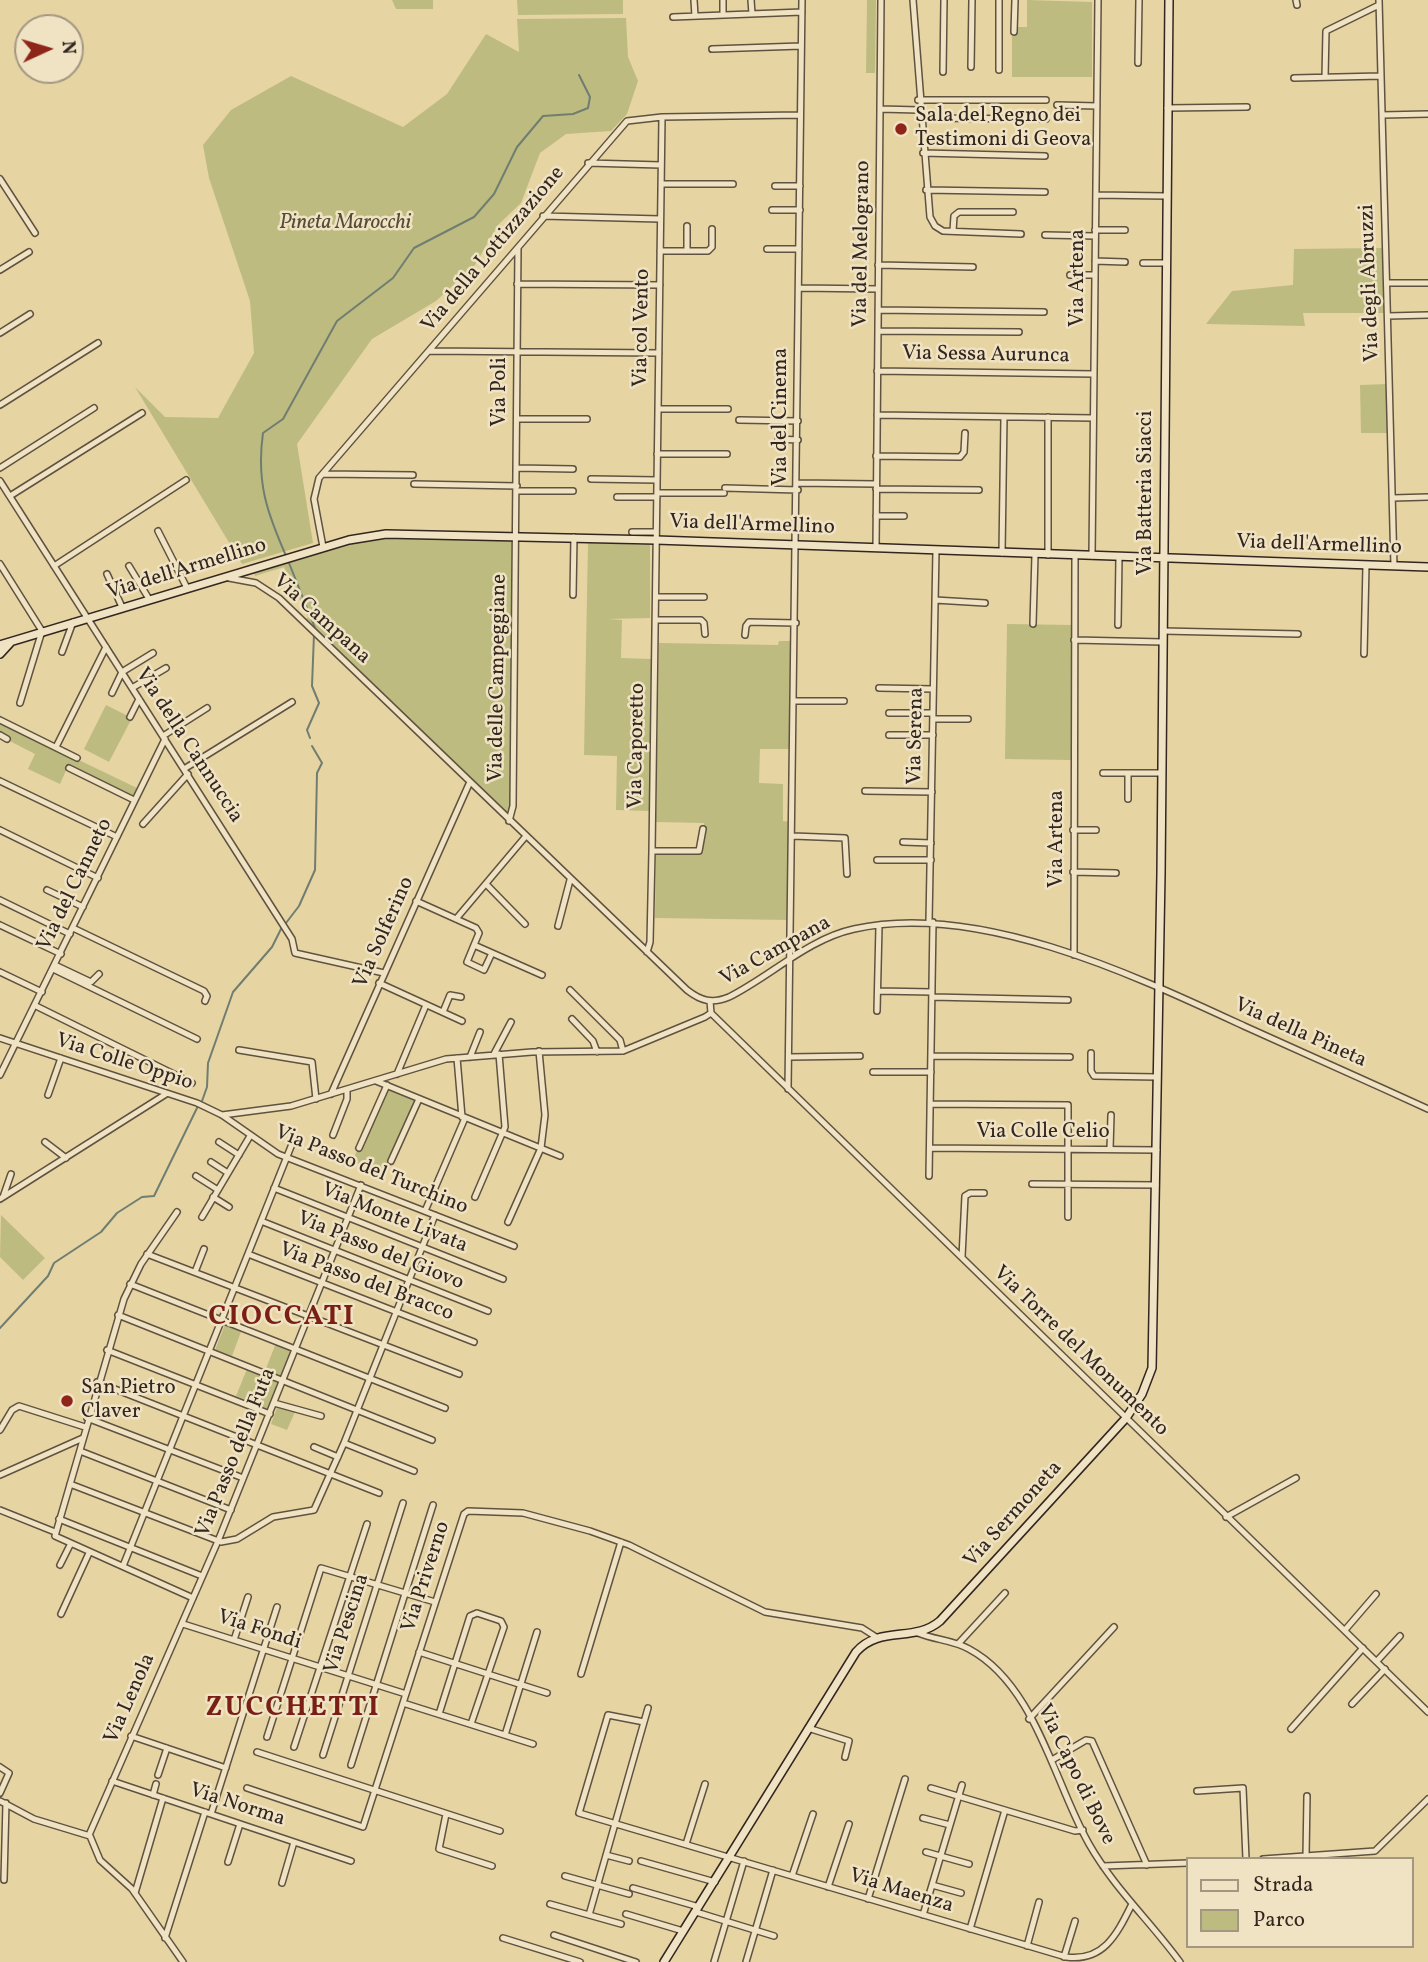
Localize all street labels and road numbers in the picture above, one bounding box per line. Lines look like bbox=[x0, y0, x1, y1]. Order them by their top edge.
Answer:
street label: Via del Melograno bbox=[849, 160, 877, 328]
street label: Via della Lottizzazione bbox=[417, 162, 571, 338]
street label: Via degli Abruzzi bbox=[1356, 204, 1386, 362]
street label: Via Artena bbox=[1066, 229, 1092, 327]
street label: Via col Vento bbox=[629, 269, 657, 387]
street label: Via Sessa Aurunca bbox=[902, 342, 1070, 370]
street label: Via del Cinema bbox=[769, 348, 795, 486]
street label: Via Poli bbox=[488, 357, 514, 427]
street label: Via Batteria Siacci bbox=[1134, 410, 1160, 576]
street label: Via dell'Armellino bbox=[669, 511, 835, 541]
street label: Via dell'Armellino bbox=[1236, 531, 1402, 561]
street label: Via dell'Armellino bbox=[104, 534, 270, 606]
street label: Via Campana bbox=[267, 570, 375, 670]
street label: Via delle Campeggiane bbox=[485, 574, 513, 782]
street label: Via della Cannuccia bbox=[128, 664, 248, 828]
street label: Via Caporetto bbox=[624, 683, 652, 809]
street label: Via Serena bbox=[904, 687, 930, 785]
street label: Via Artena bbox=[1045, 790, 1071, 888]
street label: Via del Canneto bbox=[33, 815, 119, 955]
street label: Via Solferino bbox=[349, 873, 421, 993]
street label: Via Campana bbox=[716, 911, 836, 993]
street label: Via della Pineta bbox=[1230, 994, 1370, 1074]
street label: Via Colle Oppio bbox=[52, 1029, 196, 1097]
street label: Via Colle Celio bbox=[976, 1120, 1110, 1146]
street label: Via Passo del Turchino bbox=[271, 1121, 471, 1221]
street label: Via Monte Livata bbox=[317, 1178, 471, 1260]
street label: Via Passo del Giovo bbox=[293, 1207, 467, 1297]
street label: Via Passo del Bracco bbox=[275, 1238, 457, 1328]
street label: Via Torre del Monumento bbox=[987, 1262, 1173, 1442]
street label: Via Passo della Futa bbox=[192, 1365, 282, 1541]
street label: Via Sermoneta bbox=[960, 1456, 1068, 1574]
street label: Via Priverno bbox=[397, 1518, 457, 1636]
street label: Via Pescina bbox=[320, 1571, 376, 1677]
street label: Via Fondi bbox=[214, 1606, 304, 1656]
street label: Via Lenola bbox=[100, 1650, 162, 1748]
street label: Via Capo di Bove bbox=[1030, 1701, 1120, 1849]
street label: Via Norma bbox=[186, 1779, 288, 1833]
street label: Via Maenza bbox=[846, 1864, 956, 1920]

